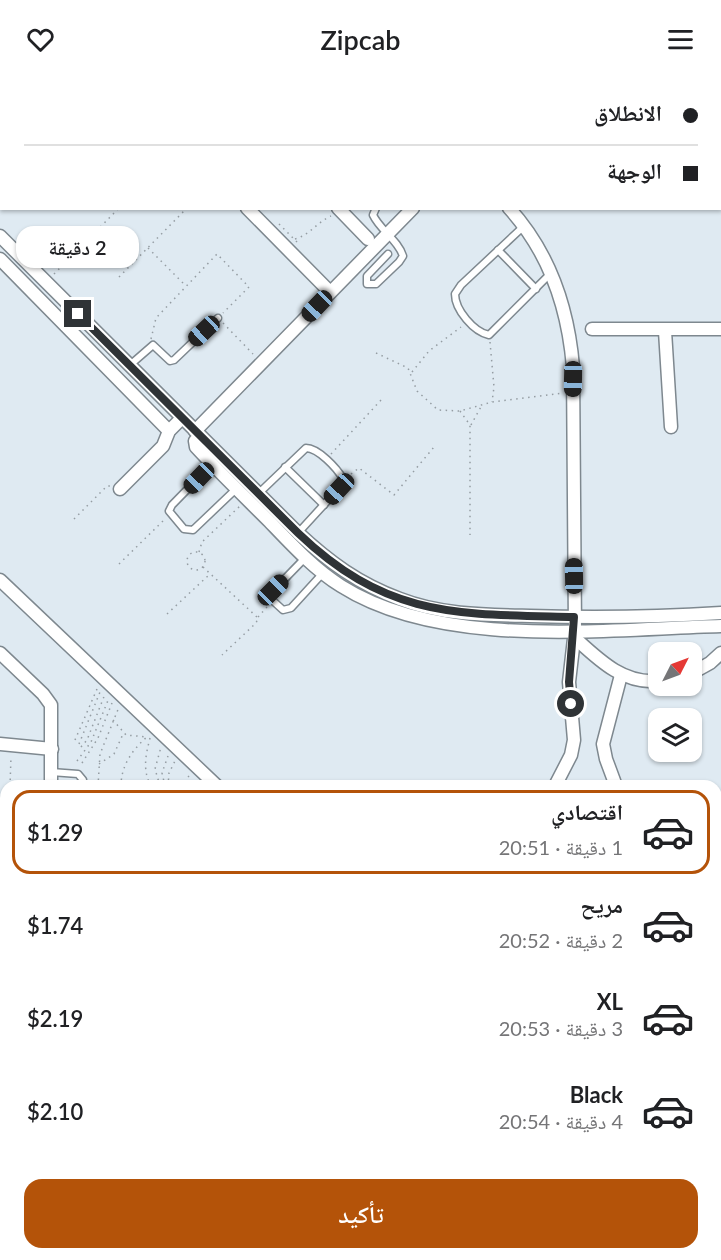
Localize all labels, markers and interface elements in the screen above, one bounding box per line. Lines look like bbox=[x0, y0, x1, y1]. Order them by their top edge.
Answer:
icon: heart bbox=[24, 23, 57, 56]
text: Zipcab bbox=[321, 23, 400, 56]
icon: menu bbox=[664, 23, 697, 56]
text: الانطلاق bbox=[594, 99, 662, 126]
text: الوجهة bbox=[607, 157, 662, 184]
callout: 2 دقيقة bbox=[16, 227, 140, 269]
text: 2 دقيقة bbox=[48, 235, 107, 259]
car bbox=[298, 287, 336, 325]
route end bbox=[64, 300, 91, 327]
car bbox=[185, 312, 223, 350]
car bbox=[564, 361, 582, 397]
car bbox=[180, 459, 218, 497]
car bbox=[320, 470, 358, 508]
car bbox=[565, 558, 583, 594]
car bbox=[254, 571, 292, 609]
north arrow bbox=[648, 642, 702, 696]
map controls bbox=[648, 642, 702, 762]
route start bbox=[557, 690, 584, 717]
button: layers bbox=[648, 708, 702, 762]
text: اقتصادي bbox=[551, 798, 623, 825]
icon: car bbox=[641, 805, 695, 859]
text: $1.29 bbox=[27, 819, 83, 846]
text: 1 دقيقة · 20:51 bbox=[499, 835, 623, 859]
text: مريح bbox=[580, 891, 623, 918]
icon: car bbox=[641, 898, 695, 952]
text: $1.74 bbox=[27, 912, 83, 939]
text: 2 دقيقة · 20:52 bbox=[499, 928, 623, 952]
text: XL bbox=[597, 988, 623, 1015]
icon: car bbox=[641, 991, 695, 1045]
text: $2.19 bbox=[27, 1005, 83, 1032]
text: 3 دقيقة · 20:53 bbox=[499, 1016, 623, 1040]
text: Black bbox=[570, 1081, 623, 1108]
icon: car bbox=[641, 1084, 695, 1138]
text: $2.10 bbox=[27, 1098, 83, 1125]
text: 4 دقيقة · 20:54 bbox=[499, 1109, 623, 1133]
button: تأكيد bbox=[24, 1179, 698, 1248]

